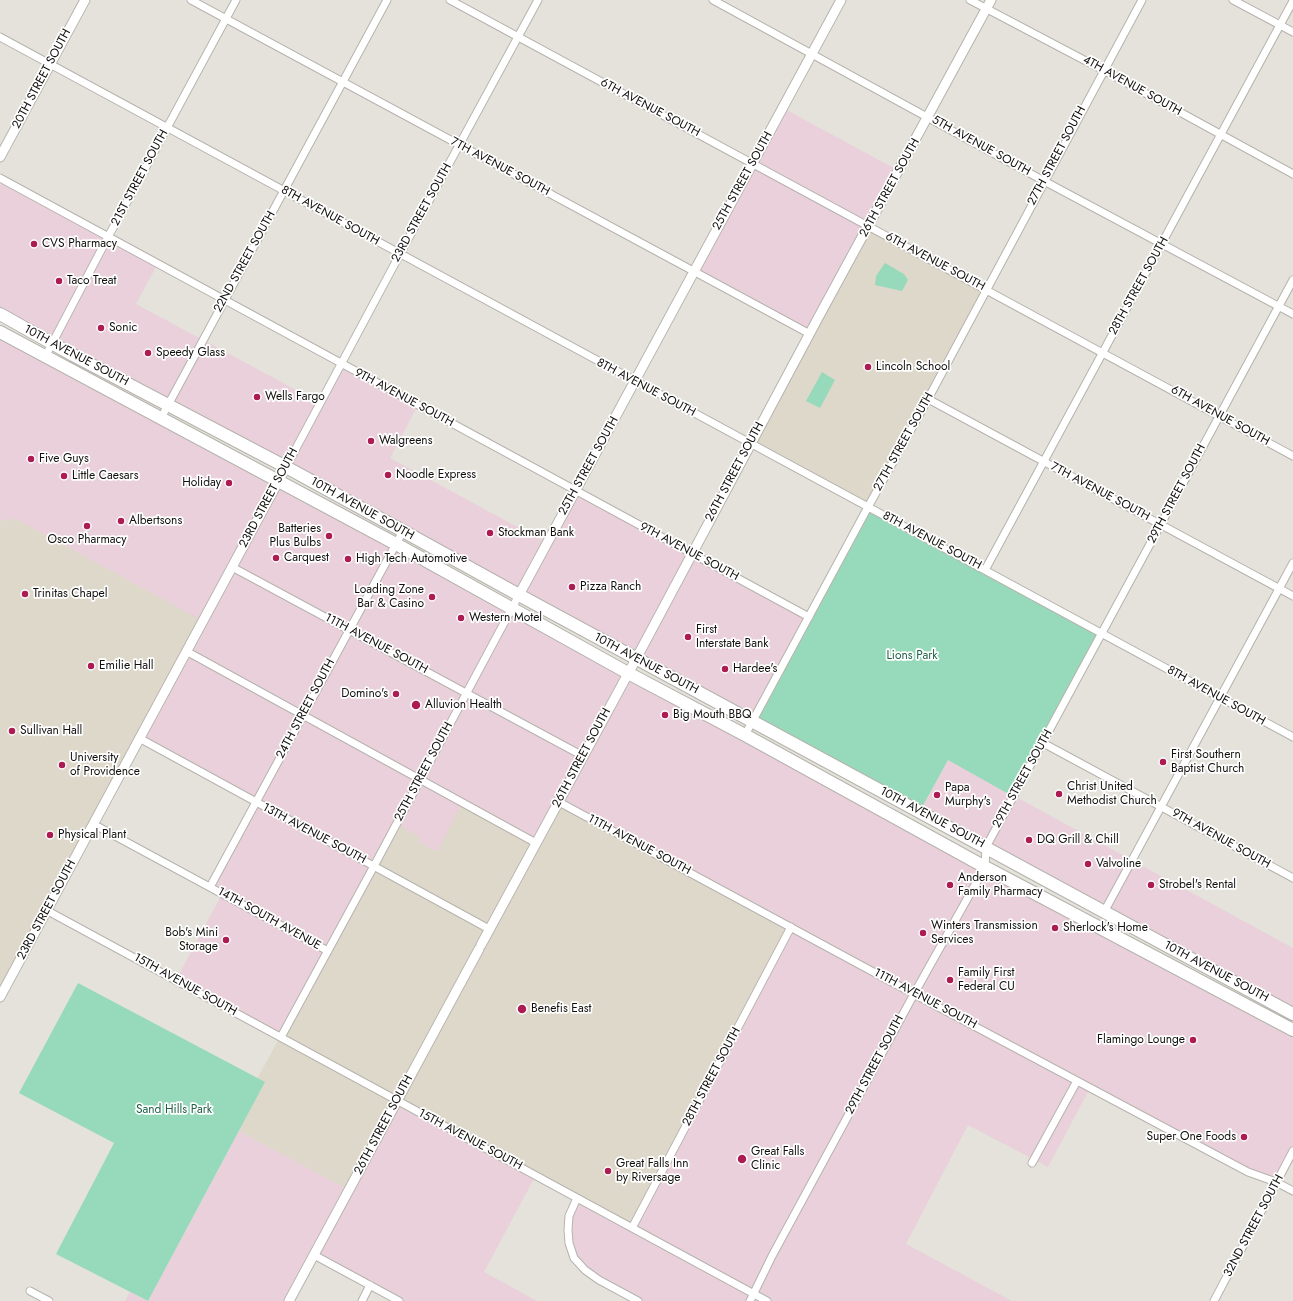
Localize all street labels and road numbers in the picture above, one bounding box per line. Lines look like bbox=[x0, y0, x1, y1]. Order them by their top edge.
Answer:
street label: 20TH STREET SOUTH bbox=[10, 27, 74, 131]
street label: 4TH AVENUE SOUTH bbox=[1080, 53, 1184, 119]
street label: 6TH AVENUE SOUTH bbox=[598, 76, 702, 140]
street label: 27TH STREET SOUTH bbox=[1025, 104, 1089, 208]
street label: 5TH AVENUE SOUTH bbox=[929, 113, 1033, 179]
street label: 21ST STREET SOUTH bbox=[109, 127, 171, 229]
street label: 25TH STREET SOUTH bbox=[710, 129, 776, 233]
street label: 7TH AVENUE SOUTH bbox=[448, 135, 552, 199]
street label: 26TH STREET SOUTH bbox=[857, 136, 923, 240]
street label: 23RD STREET SOUTH bbox=[389, 161, 455, 265]
street label: 8TH AVENUE SOUTH bbox=[278, 183, 382, 249]
street label: 22ND STREET SOUTH bbox=[211, 209, 279, 315]
street label: 6TH AVENUE SOUTH bbox=[883, 230, 987, 294]
street label: 28TH STREET SOUTH bbox=[1106, 235, 1172, 337]
street label: 10TH AVENUE SOUTH bbox=[21, 322, 131, 390]
street label: 8TH AVENUE SOUTH bbox=[594, 356, 698, 420]
street label: 9TH AVENUE SOUTH bbox=[352, 366, 456, 430]
street label: 6TH AVENUE SOUTH bbox=[1168, 383, 1272, 449]
street label: 27TH STREET SOUTH bbox=[871, 390, 937, 494]
street label: 25TH STREET SOUTH bbox=[556, 414, 622, 518]
street label: 26TH STREET SOUTH bbox=[703, 420, 767, 524]
street label: 29TH STREET SOUTH bbox=[1145, 442, 1209, 546]
street label: 23RD STREET SOUTH bbox=[237, 446, 301, 550]
street label: 7TH AVENUE SOUTH bbox=[1048, 460, 1152, 524]
street label: 10TH AVENUE SOUTH bbox=[308, 475, 416, 543]
street label: 8TH AVENUE SOUTH bbox=[880, 509, 984, 573]
street label: 9TH AVENUE SOUTH bbox=[637, 520, 741, 584]
street label: 11TH AVENUE SOUTH bbox=[322, 611, 430, 677]
street label: 10TH AVENUE SOUTH bbox=[591, 630, 701, 698]
street label: 24TH STREET SOUTH bbox=[274, 657, 338, 761]
street label: 8TH AVENUE SOUTH bbox=[1164, 663, 1268, 729]
street label: 26TH STREET SOUTH bbox=[550, 706, 614, 810]
street label: 25TH STREET SOUTH bbox=[392, 720, 456, 824]
street label: 29TH STREET SOUTH bbox=[990, 727, 1056, 831]
street label: 10TH AVENUE SOUTH bbox=[877, 784, 987, 852]
street label: 13TH AVENUE SOUTH bbox=[260, 801, 368, 867]
street label: 9TH AVENUE SOUTH bbox=[1169, 806, 1273, 872]
street label: 11TH AVENUE SOUTH bbox=[585, 812, 693, 878]
street label: 23RD STREET SOUTH bbox=[15, 858, 79, 962]
street label: 14TH SOUTH AVENUE bbox=[215, 885, 323, 953]
street label: 10TH AVENUE SOUTH bbox=[1161, 938, 1271, 1006]
street label: 15TH AVENUE SOUTH bbox=[131, 951, 239, 1019]
street label: 11TH AVENUE SOUTH bbox=[871, 966, 979, 1032]
street label: 29TH STREET SOUTH bbox=[843, 1013, 907, 1117]
street label: 28TH STREET SOUTH bbox=[680, 1025, 744, 1129]
street label: 26TH STREET SOUTH bbox=[352, 1073, 416, 1177]
street label: 15TH AVENUE SOUTH bbox=[415, 1106, 525, 1174]
street label: 32ND STREET SOUTH bbox=[1221, 1173, 1287, 1279]

